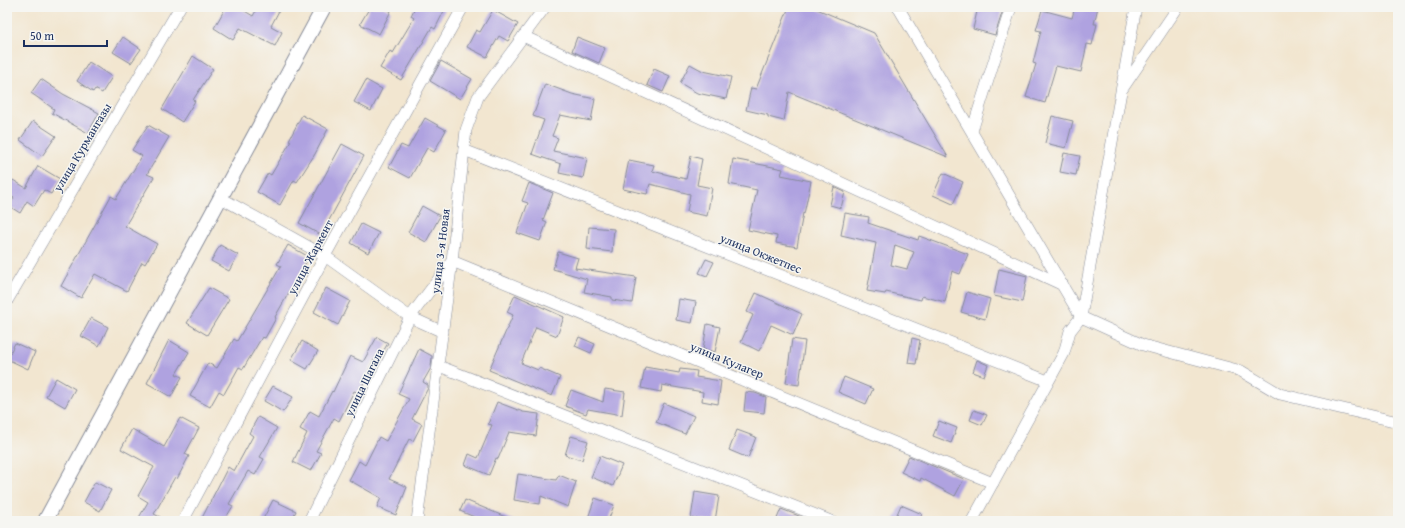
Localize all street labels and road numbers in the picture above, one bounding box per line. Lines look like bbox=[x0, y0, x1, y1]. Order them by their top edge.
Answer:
street label: улица Курмангазы bbox=[48, 99, 116, 195]
street label: улица 3-я Новая bbox=[426, 208, 454, 295]
street label: улица Жаркент bbox=[283, 216, 337, 298]
street label: улица Окжетпес bbox=[717, 229, 805, 277]
street label: улица Кулагер bbox=[687, 337, 767, 383]
street label: улица Шагала bbox=[340, 345, 388, 420]

